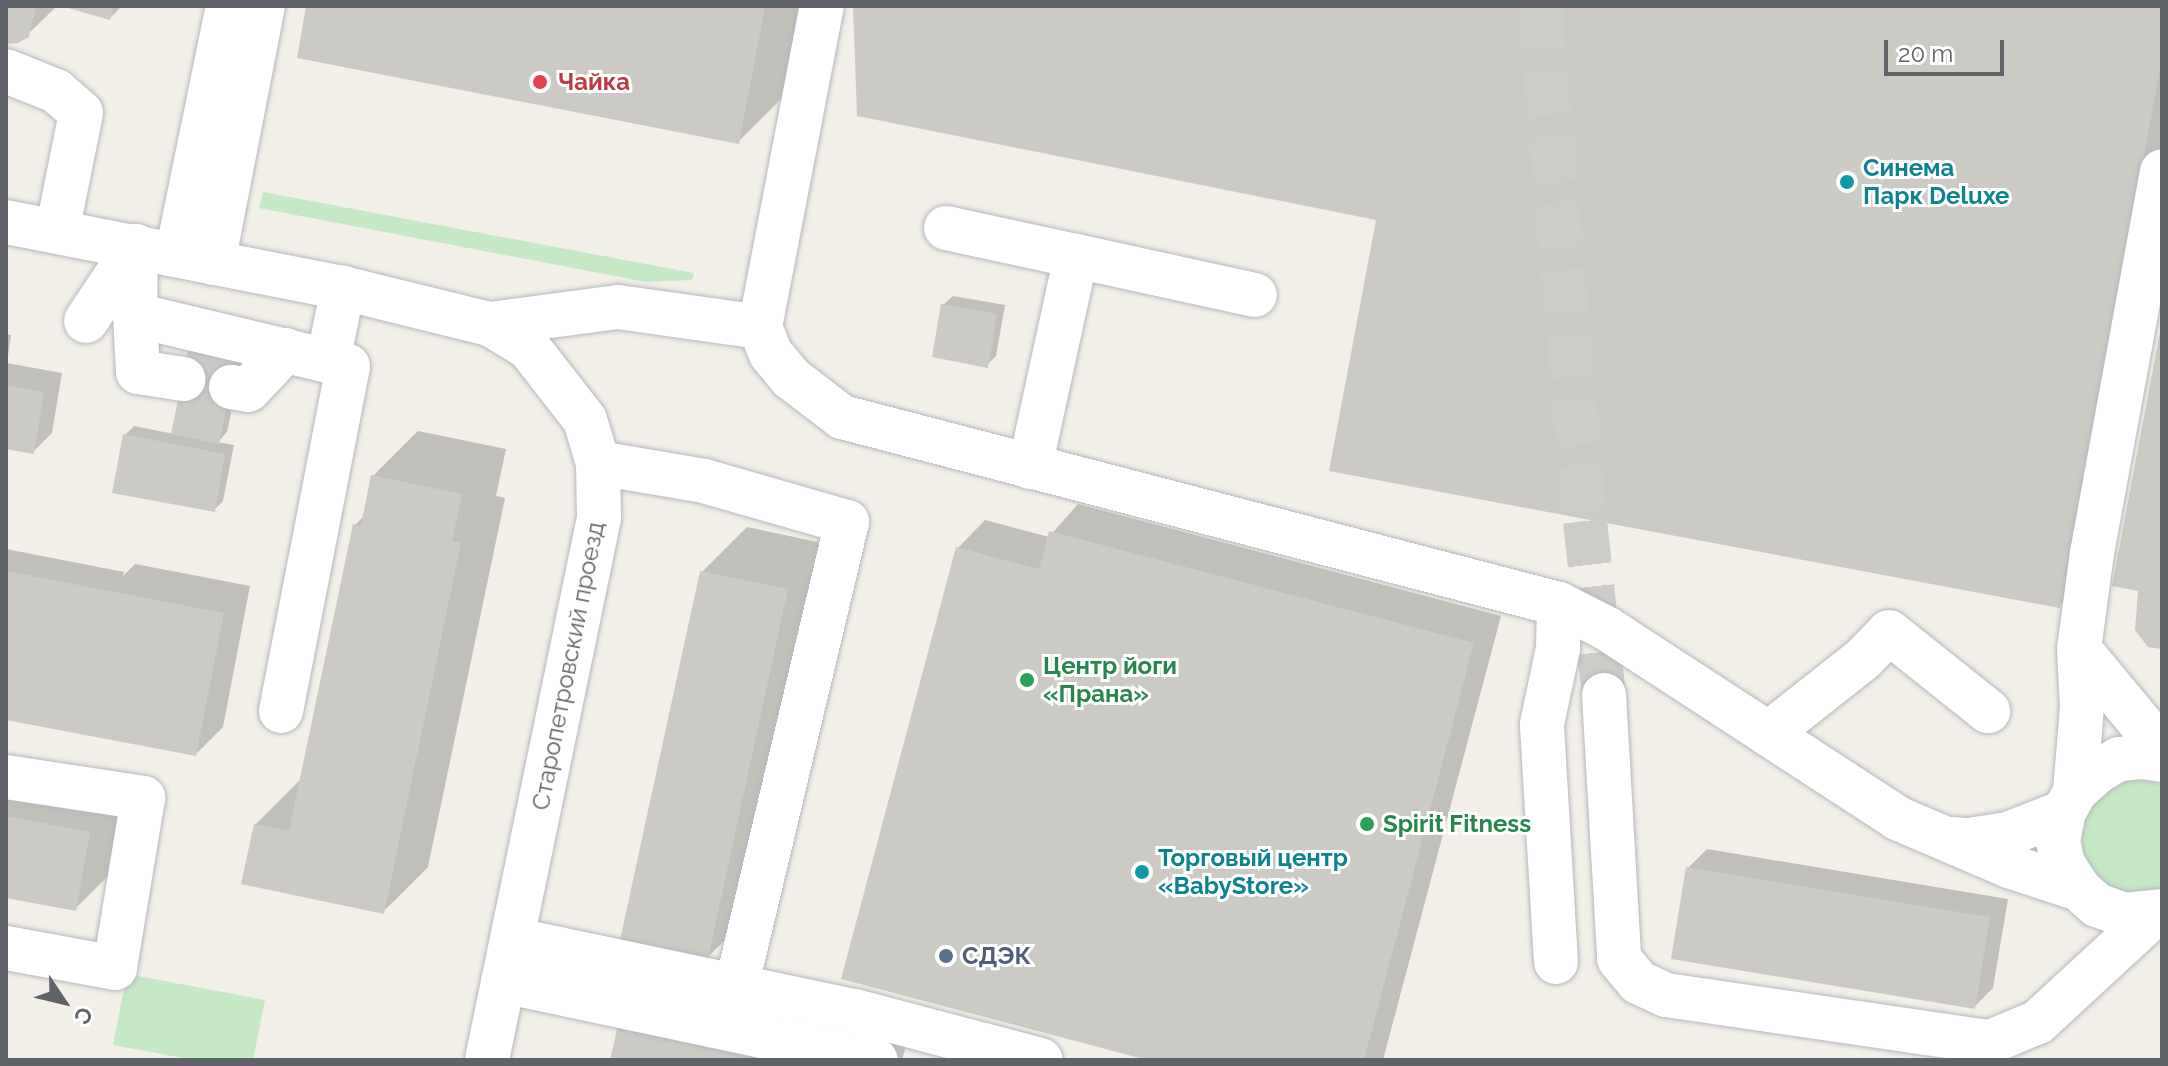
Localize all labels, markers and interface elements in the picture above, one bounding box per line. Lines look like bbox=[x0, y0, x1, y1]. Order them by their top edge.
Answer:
scale bar bbox=[1888, 24, 2008, 74]
text: 20 m bbox=[1898, 39, 1953, 68]
place label: Чайка bbox=[558, 68, 630, 96]
marker: Чайка bbox=[529, 71, 551, 93]
place label: Синема Парк Deluxe bbox=[1863, 154, 2009, 210]
marker: Синема Парк Deluxe bbox=[1838, 173, 1856, 191]
street label: Старопетровский проезд bbox=[526, 519, 610, 813]
place label: Центр йоги «Прана» bbox=[1043, 652, 1177, 708]
marker: Центр йоги «Прана» bbox=[1018, 671, 1036, 689]
place label: Spirit Fitness bbox=[1383, 810, 1531, 838]
marker: Spirit Fitness bbox=[1358, 815, 1376, 833]
place label: Торговый центр «BabyStore» bbox=[1158, 844, 1348, 900]
marker: Торговый центр «BabyStore» bbox=[1133, 863, 1151, 881]
place label: СДЭК bbox=[962, 942, 1031, 970]
marker: СДЭК bbox=[937, 947, 955, 965]
north arrow bbox=[24, 962, 104, 1042]
text: С bbox=[69, 1002, 99, 1029]

